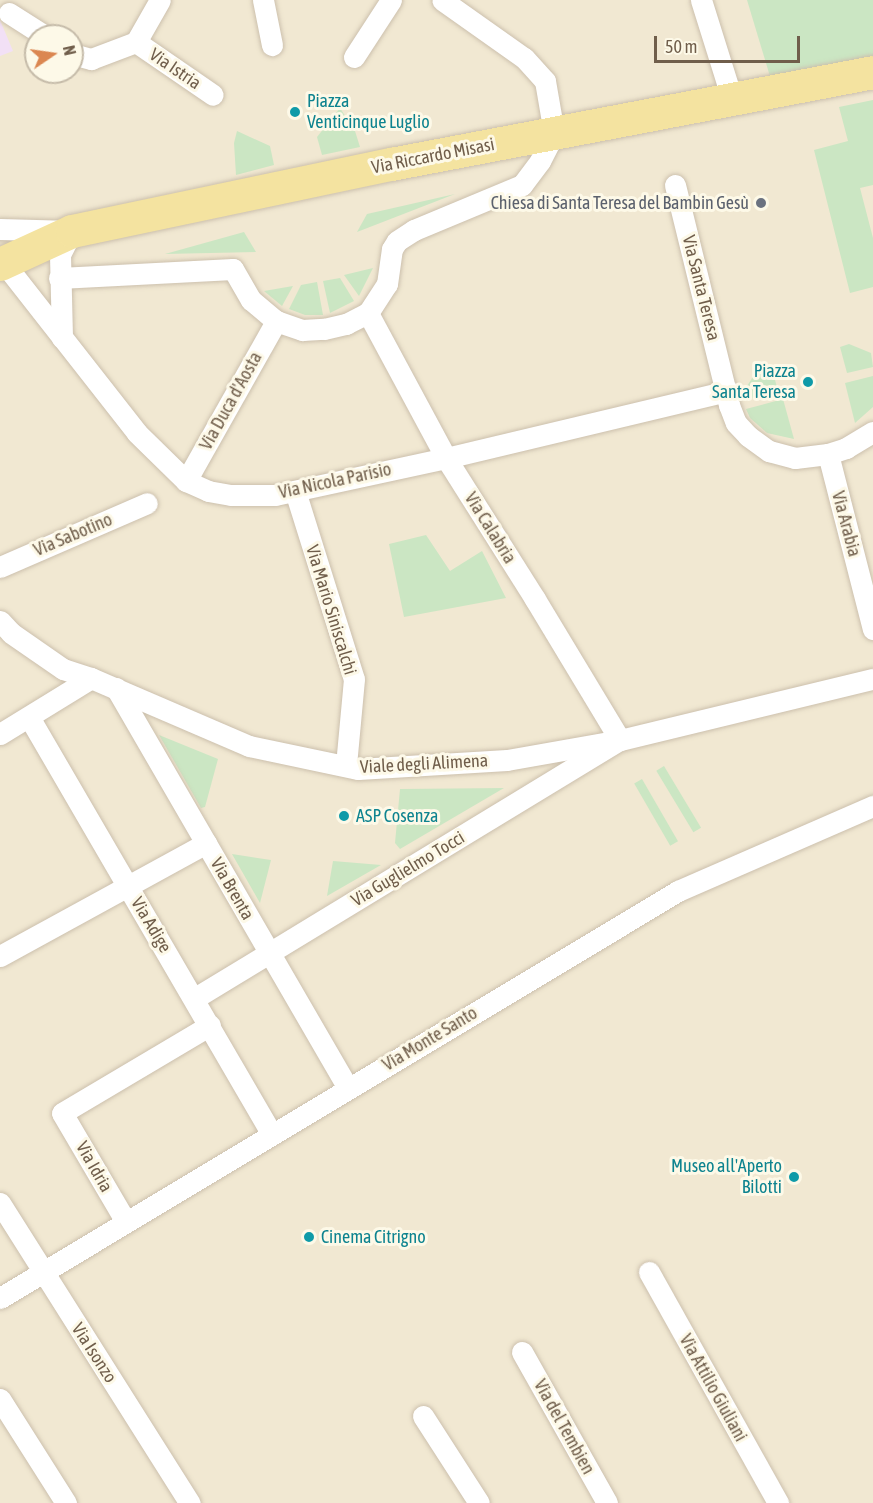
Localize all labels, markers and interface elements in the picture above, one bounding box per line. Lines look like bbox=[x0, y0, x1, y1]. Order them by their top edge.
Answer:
north arrow bbox=[24, 24, 84, 84]
scale bar bbox=[657, 24, 802, 62]
text: 50 m bbox=[665, 36, 697, 57]
text: N bbox=[60, 44, 79, 57]
street label: Via Istria bbox=[145, 44, 205, 94]
place label: Piazza Venticinque Luglio bbox=[307, 91, 430, 134]
marker: Piazza Venticinque Luglio bbox=[288, 105, 302, 119]
street label: Via Riccardo Misasi bbox=[370, 133, 496, 179]
place label: Chiesa di Santa Teresa del Bambin Gesù bbox=[491, 192, 749, 214]
marker: Chiesa di Santa Teresa del Bambin Gesù bbox=[754, 196, 768, 210]
street label: Via Santa Teresa bbox=[677, 233, 725, 343]
street label: Via Duca d'Aosta bbox=[195, 348, 267, 454]
place label: Piazza Santa Teresa bbox=[712, 361, 796, 404]
marker: Piazza Santa Teresa bbox=[801, 375, 815, 389]
street label: Via Nicola Parisio bbox=[277, 459, 393, 503]
street label: Via Calabria bbox=[460, 488, 520, 568]
street label: Via Arabia bbox=[827, 489, 865, 559]
street label: Via Sabotino bbox=[30, 509, 116, 561]
street label: Via Mario Siniscalchi bbox=[301, 542, 361, 678]
street label: Viale degli Alimena bbox=[359, 750, 489, 778]
place label: ASP Cosenza bbox=[356, 805, 438, 827]
marker: ASP Cosenza bbox=[337, 809, 351, 823]
street label: Via Guglielmo Tocci bbox=[347, 827, 469, 911]
street label: Via Brenta bbox=[206, 854, 258, 924]
street label: Via Adige bbox=[126, 893, 176, 957]
street label: Via Monte Santo bbox=[379, 1002, 481, 1076]
street label: Via Idria bbox=[71, 1138, 117, 1196]
place label: Museo all'Aperto Bilotti bbox=[671, 1156, 782, 1198]
marker: Museo all'Aperto Bilotti bbox=[787, 1170, 801, 1184]
place label: Cinema Citrigno bbox=[321, 1226, 426, 1248]
marker: Cinema Citrigno bbox=[302, 1230, 316, 1244]
street label: Via Isonzo bbox=[67, 1319, 121, 1387]
street label: Via Attilio Giuliani bbox=[675, 1331, 751, 1445]
street label: Via del Tembien bbox=[529, 1376, 599, 1478]

